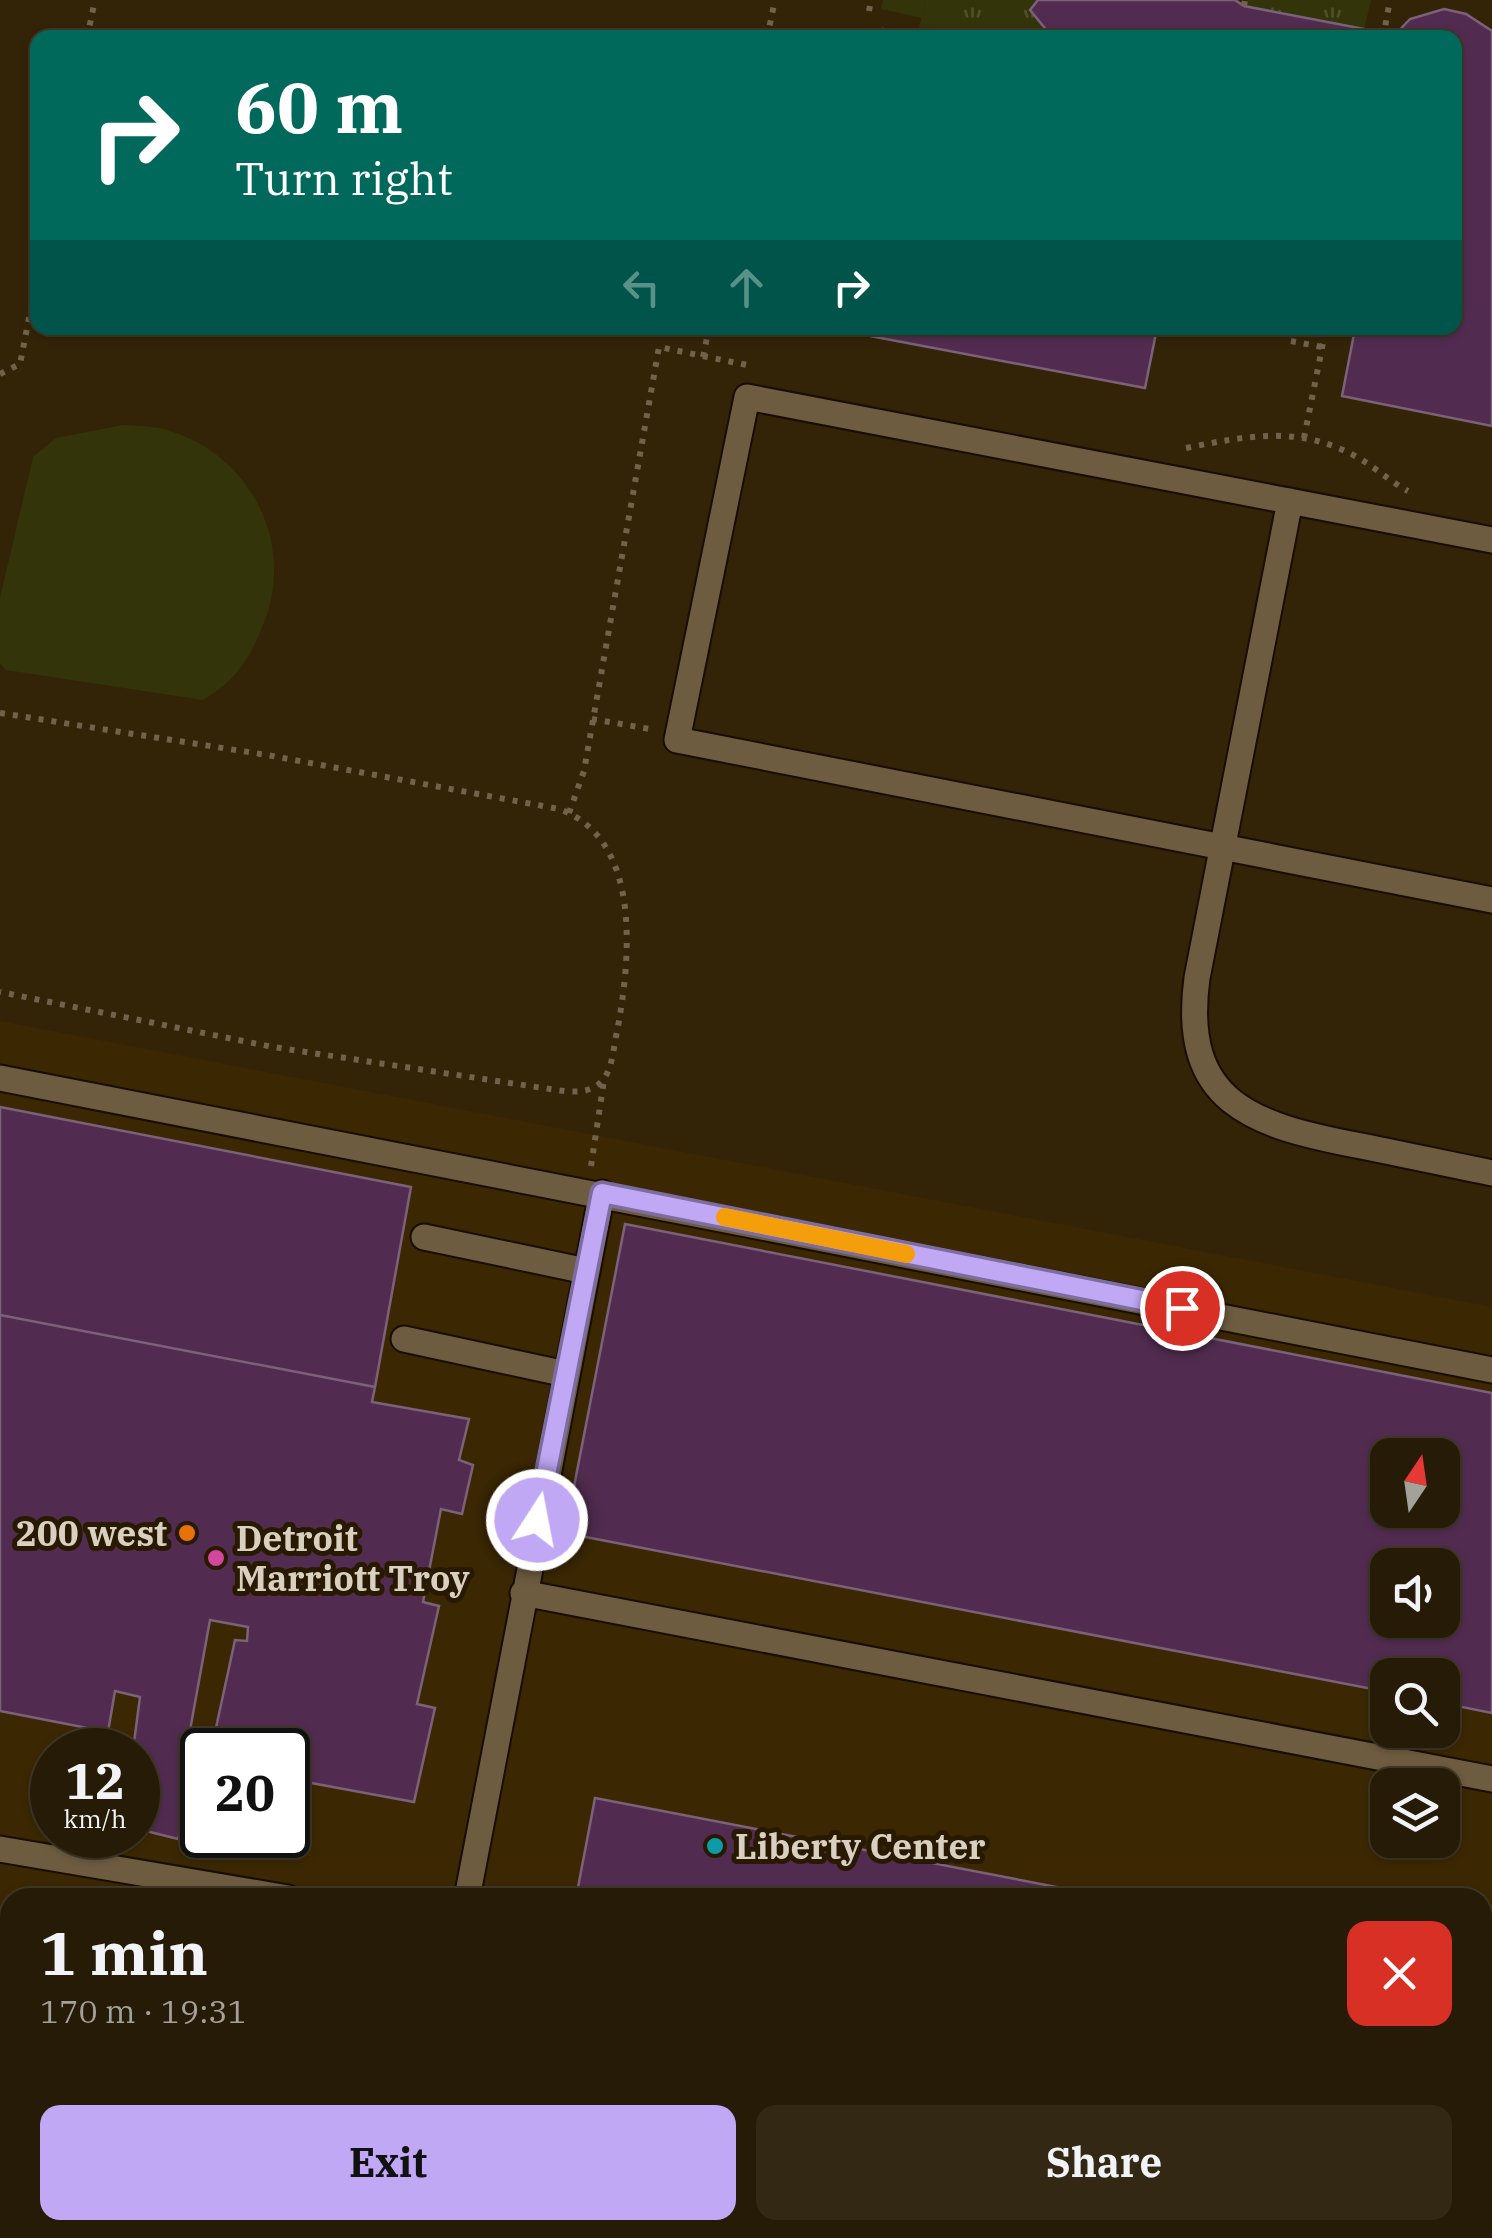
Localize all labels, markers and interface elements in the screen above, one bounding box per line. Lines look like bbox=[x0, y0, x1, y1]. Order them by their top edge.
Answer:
text: 60 m bbox=[235, 61, 403, 152]
icon: right bbox=[70, 70, 200, 200]
text: Turn right bbox=[235, 149, 453, 207]
icon: left bbox=[614, 260, 669, 315]
icon: ahead bbox=[719, 260, 774, 315]
icon: right bbox=[824, 260, 879, 315]
pin bbox=[1140, 1266, 1225, 1351]
icon: arrive bbox=[1155, 1281, 1210, 1336]
north arrow bbox=[1370, 1438, 1460, 1528]
map controls bbox=[1370, 1438, 1460, 1858]
position arrow bbox=[485, 1468, 589, 1572]
place label: 200 west bbox=[16, 1510, 167, 1556]
place label: Detroit Marriott Troy bbox=[236, 1515, 470, 1601]
marker: 200 west bbox=[176, 1522, 198, 1544]
marker: Detroit Marriott Troy bbox=[205, 1547, 227, 1569]
button: sound bbox=[1370, 1548, 1460, 1638]
button: search bbox=[1370, 1658, 1460, 1748]
speed limit sign: 20 bbox=[180, 1728, 310, 1858]
text: 12 bbox=[65, 1748, 125, 1813]
button: layers bbox=[1370, 1768, 1460, 1858]
text: km/h bbox=[63, 1802, 127, 1835]
place label: Liberty Center bbox=[735, 1823, 985, 1869]
marker: Liberty Center bbox=[704, 1835, 726, 1857]
text: 1 min bbox=[40, 1913, 208, 1992]
button: close bbox=[1347, 1921, 1452, 2026]
text: 170 m · 19:31 bbox=[40, 1990, 247, 2032]
button: Exit bbox=[40, 2105, 736, 2220]
button: Share bbox=[756, 2105, 1452, 2220]

